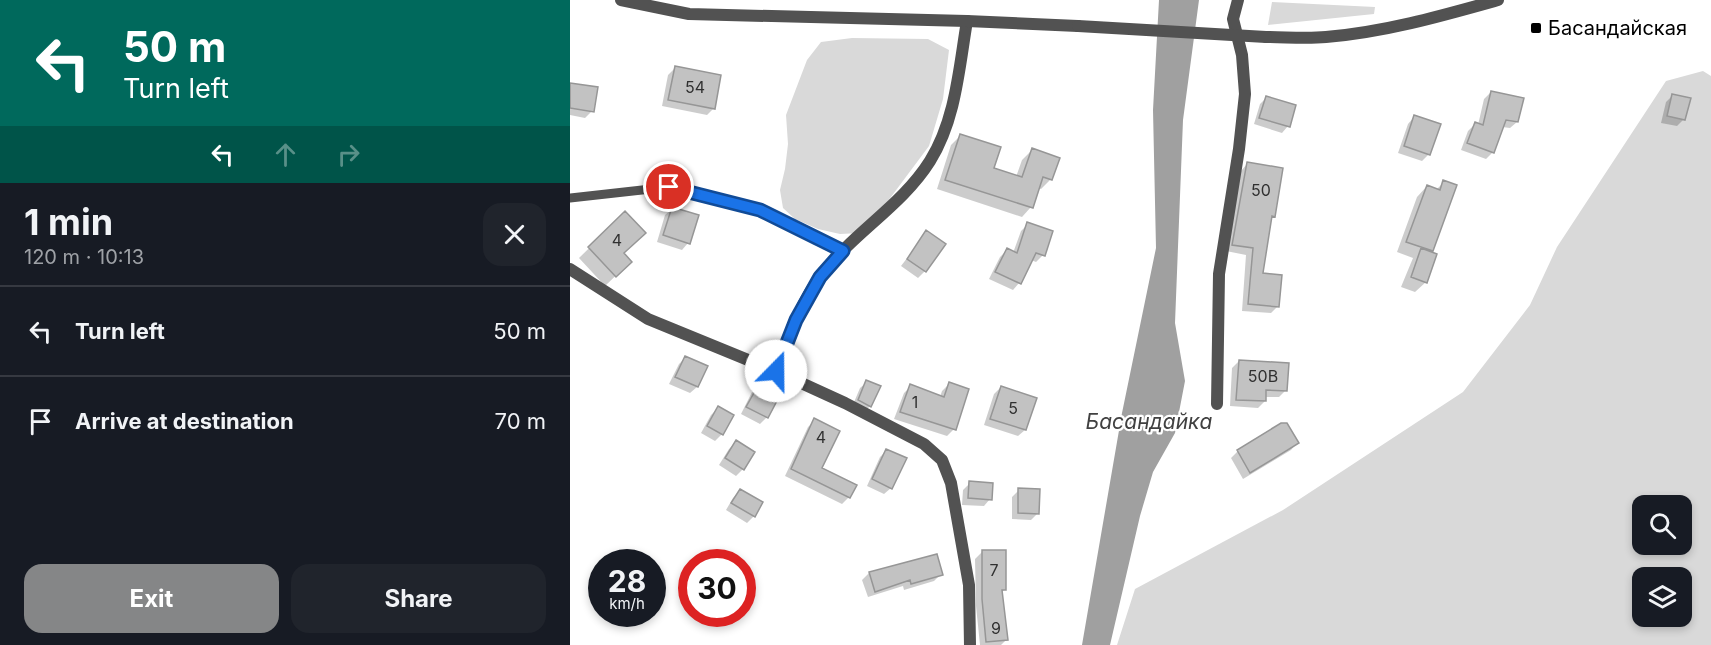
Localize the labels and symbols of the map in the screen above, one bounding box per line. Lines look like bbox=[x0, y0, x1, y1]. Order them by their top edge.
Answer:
place label: Басандайская bbox=[1548, 16, 1687, 40]
marker: Басандайская bbox=[1529, 21, 1543, 35]
house number: 54 bbox=[685, 77, 705, 97]
pin bbox=[643, 161, 694, 212]
house number: 50 bbox=[1251, 180, 1271, 200]
house number: 4 bbox=[612, 230, 622, 250]
position arrow bbox=[744, 339, 808, 403]
house number: 50В bbox=[1248, 366, 1278, 386]
house number: 1 bbox=[912, 392, 918, 412]
house number: 5 bbox=[1008, 398, 1018, 418]
water label: Басандайка bbox=[1086, 409, 1213, 434]
house number: 4 bbox=[816, 427, 826, 447]
speed limit sign: 30 bbox=[678, 549, 756, 627]
house number: 7 bbox=[989, 560, 999, 580]
house number: 9 bbox=[991, 618, 1001, 638]

